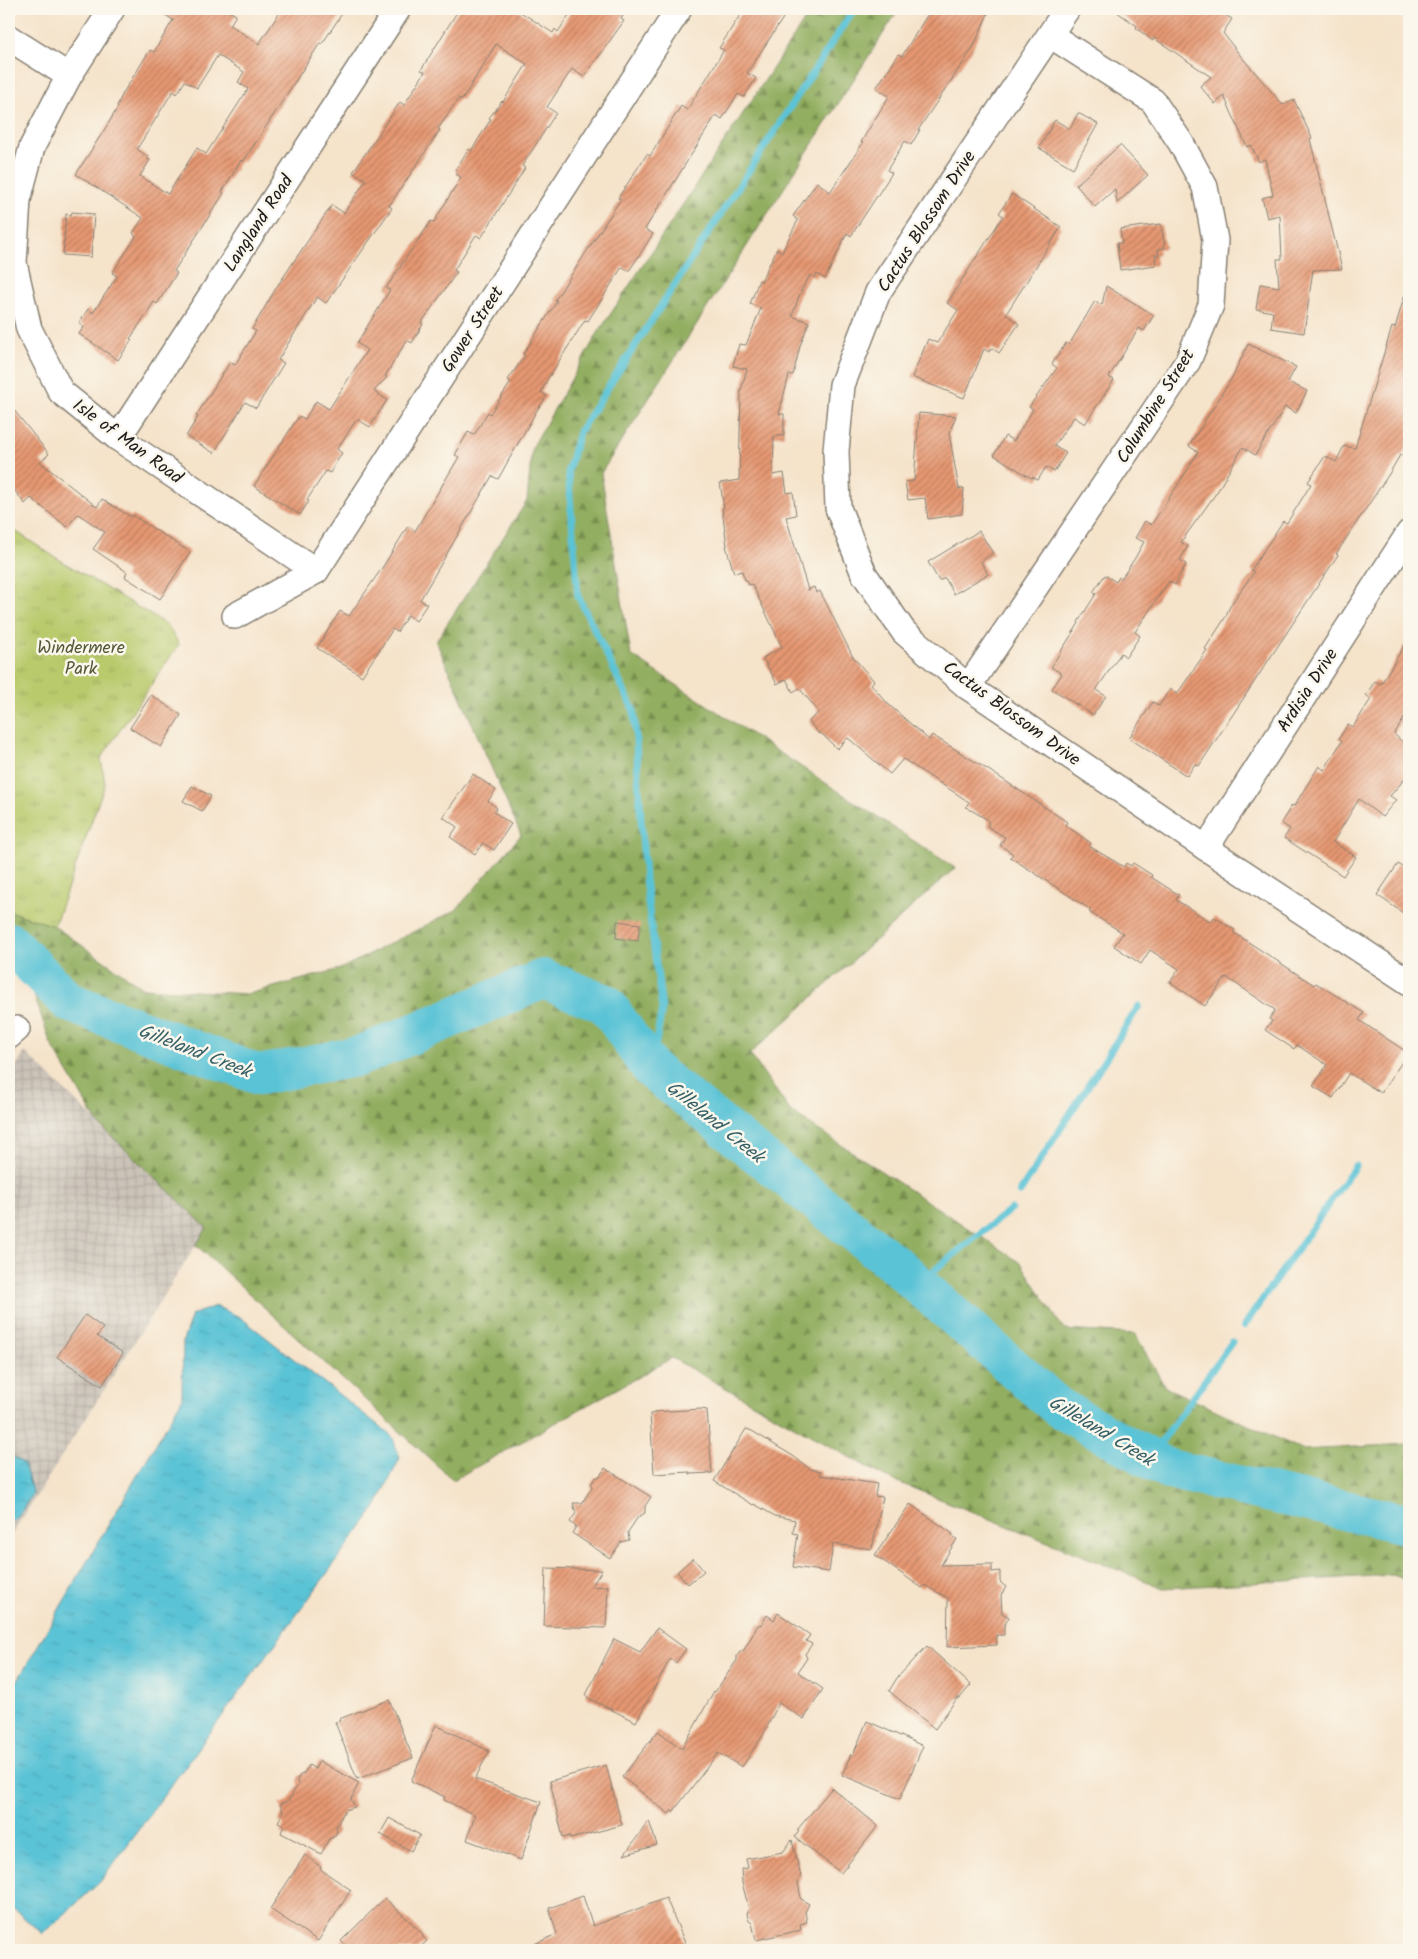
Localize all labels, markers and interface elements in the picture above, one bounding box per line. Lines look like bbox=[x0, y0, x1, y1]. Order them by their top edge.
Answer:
street label: Cactus Blossom Drive bbox=[870, 145, 984, 299]
street label: Langland Road bbox=[217, 168, 302, 278]
street label: Gower Street bbox=[434, 280, 513, 379]
street label: Columbine Street bbox=[1109, 343, 1204, 470]
street label: Isle of Man Road bbox=[66, 392, 189, 493]
park label: Windermere Park bbox=[37, 634, 125, 684]
street label: Ardisia Drive bbox=[1270, 643, 1346, 739]
street label: Cactus Blossom Drive bbox=[936, 654, 1086, 774]
water label: Gilleland Creek bbox=[134, 1017, 258, 1088]
water label: Gilleland Creek bbox=[659, 1074, 773, 1173]
water label: Gilleland Creek bbox=[1042, 1388, 1162, 1477]

